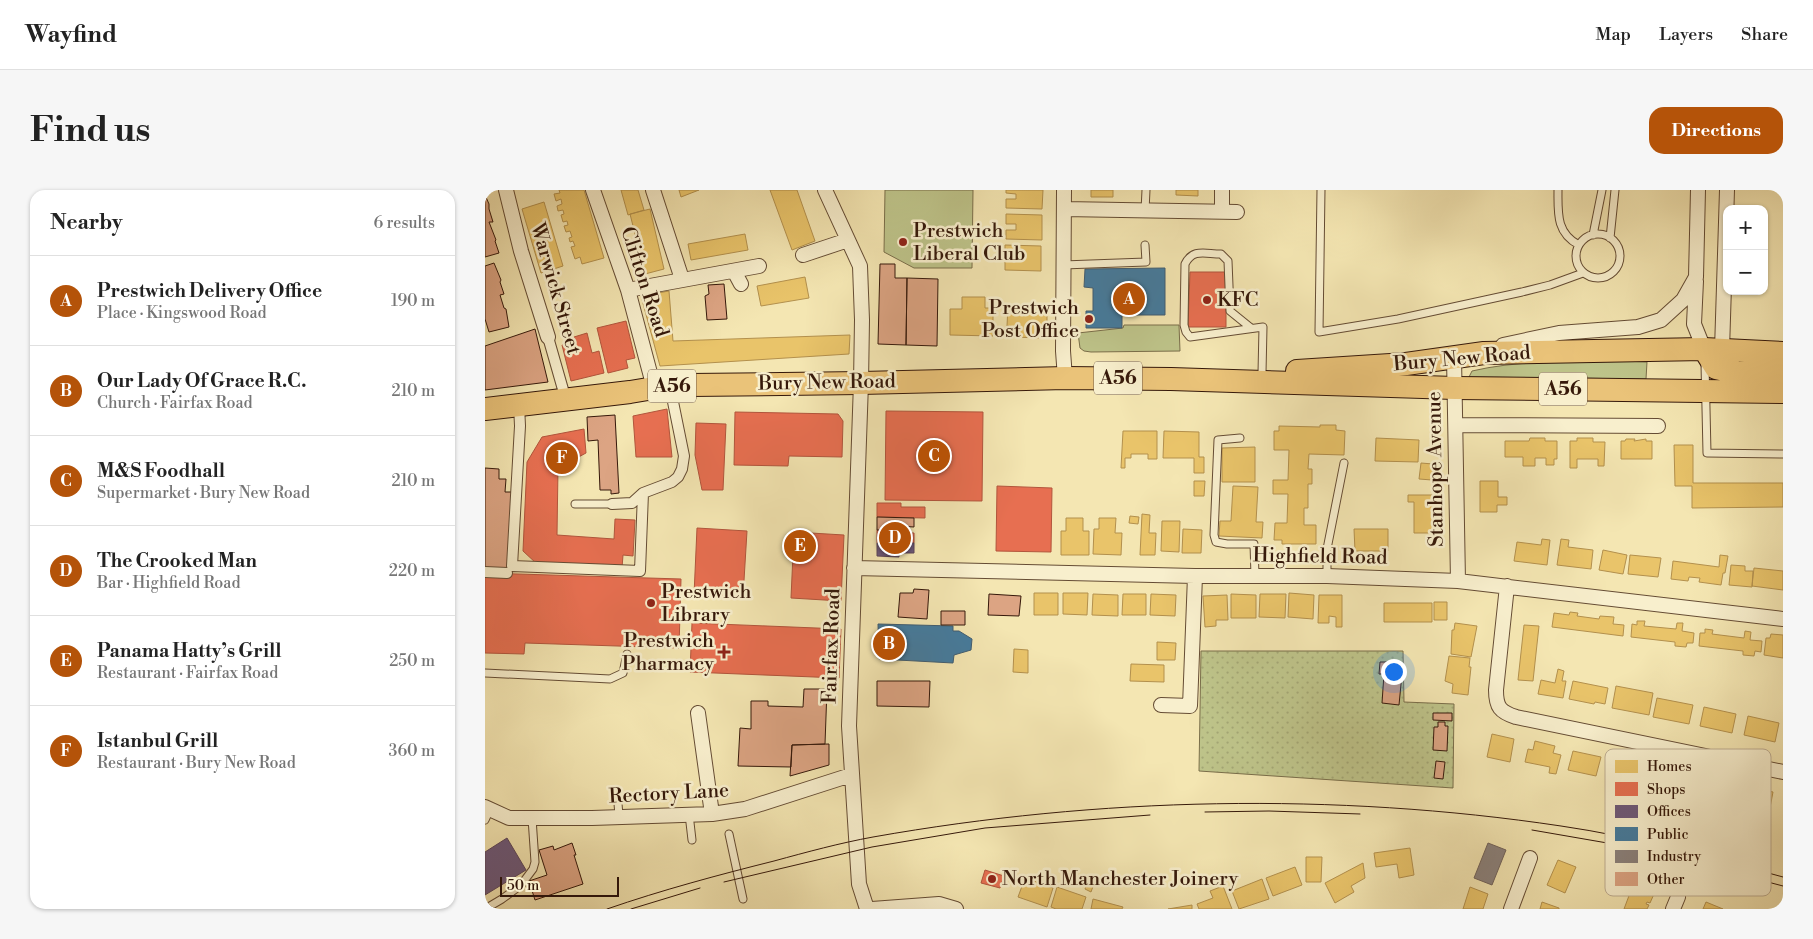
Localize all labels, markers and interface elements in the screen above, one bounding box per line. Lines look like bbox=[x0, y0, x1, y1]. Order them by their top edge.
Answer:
text: Wayfind bbox=[25, 20, 117, 50]
text: Map bbox=[1596, 23, 1631, 46]
text: Layers bbox=[1659, 23, 1713, 46]
text: Share bbox=[1741, 23, 1788, 46]
button: Directions bbox=[1649, 107, 1783, 154]
text: Find us bbox=[30, 109, 150, 152]
map controls bbox=[1723, 205, 1768, 295]
button: + bbox=[1723, 205, 1768, 250]
text: Nearby bbox=[50, 210, 123, 236]
text: 6 results bbox=[374, 213, 435, 233]
street label: Warwick Street bbox=[524, 219, 586, 358]
place label: Prestwich Liberal Club bbox=[913, 219, 1026, 267]
street label: Clifton Road bbox=[614, 224, 674, 341]
marker: Prestwich Liberal Club bbox=[897, 236, 909, 248]
button: − bbox=[1723, 250, 1768, 295]
text: Prestwich Delivery Office bbox=[97, 279, 322, 303]
pin: A bbox=[1113, 280, 1145, 318]
place label: KFC bbox=[1217, 288, 1258, 313]
text: A bbox=[60, 291, 72, 311]
text: 190 m bbox=[391, 291, 435, 311]
marker: KFC bbox=[1201, 294, 1213, 306]
place label: Prestwich Post Office bbox=[982, 296, 1079, 344]
text: Place · Kingswood Road bbox=[97, 303, 267, 323]
marker: Prestwich Post Office bbox=[1083, 313, 1095, 325]
street label: Bury New Road bbox=[1391, 340, 1532, 378]
road number: A56 bbox=[1094, 362, 1142, 394]
text: Our Lady Of Grace R.C. bbox=[97, 369, 306, 393]
street label: Bury New Road bbox=[757, 369, 897, 397]
road number: A56 bbox=[648, 370, 696, 402]
road number: A56 bbox=[1539, 372, 1587, 405]
text: B bbox=[60, 381, 72, 401]
text: 210 m bbox=[391, 381, 435, 401]
street label: Stanhope Avenue bbox=[1422, 391, 1450, 547]
text: Church · Fairfax Road bbox=[97, 393, 253, 413]
pin: C bbox=[918, 437, 950, 475]
pin: F bbox=[546, 439, 578, 477]
text: M&S Foodhall bbox=[97, 459, 225, 483]
text: C bbox=[60, 471, 72, 491]
text: 210 m bbox=[391, 471, 435, 491]
text: Supermarket · Bury New Road bbox=[97, 483, 310, 503]
pin: D bbox=[879, 519, 911, 557]
pin: E bbox=[784, 527, 816, 565]
street label: Highfield Road bbox=[1252, 543, 1388, 571]
text: The Crooked Man bbox=[97, 549, 257, 573]
text: D bbox=[60, 561, 72, 581]
text: 220 m bbox=[389, 561, 435, 581]
text: Bar · Highfield Road bbox=[97, 573, 241, 593]
place label: Prestwich Library bbox=[661, 580, 752, 628]
street label: Fairfax Road bbox=[817, 587, 847, 704]
marker: Prestwich Library bbox=[645, 597, 657, 609]
pin: B bbox=[873, 625, 905, 663]
place label: Prestwich Pharmacy bbox=[622, 629, 714, 677]
text: Panama Hatty’s Grill bbox=[97, 639, 282, 663]
marker: Prestwich Pharmacy bbox=[718, 646, 730, 658]
text: E bbox=[60, 651, 72, 671]
text: 250 m bbox=[389, 651, 435, 671]
your location bbox=[1381, 659, 1407, 685]
text: Restaurant · Fairfax Road bbox=[97, 663, 278, 683]
text: Istanbul Grill bbox=[97, 729, 218, 753]
text: F bbox=[60, 741, 72, 761]
text: 360 m bbox=[389, 741, 435, 761]
legend bbox=[1605, 749, 1771, 896]
text: Restaurant · Bury New Road bbox=[97, 753, 296, 773]
text: Homes bbox=[1647, 758, 1692, 776]
street label: Rectory Lane bbox=[608, 778, 730, 810]
text: Shops bbox=[1647, 781, 1685, 799]
text: Offices bbox=[1647, 803, 1691, 821]
text: Public bbox=[1647, 826, 1688, 844]
text: Industry bbox=[1647, 848, 1701, 866]
place label: North Manchester Joinery bbox=[1002, 867, 1239, 892]
text: Other bbox=[1647, 871, 1685, 889]
marker: North Manchester Joinery bbox=[986, 873, 998, 885]
scale bar bbox=[500, 874, 619, 897]
text: 50 m bbox=[507, 877, 539, 895]

